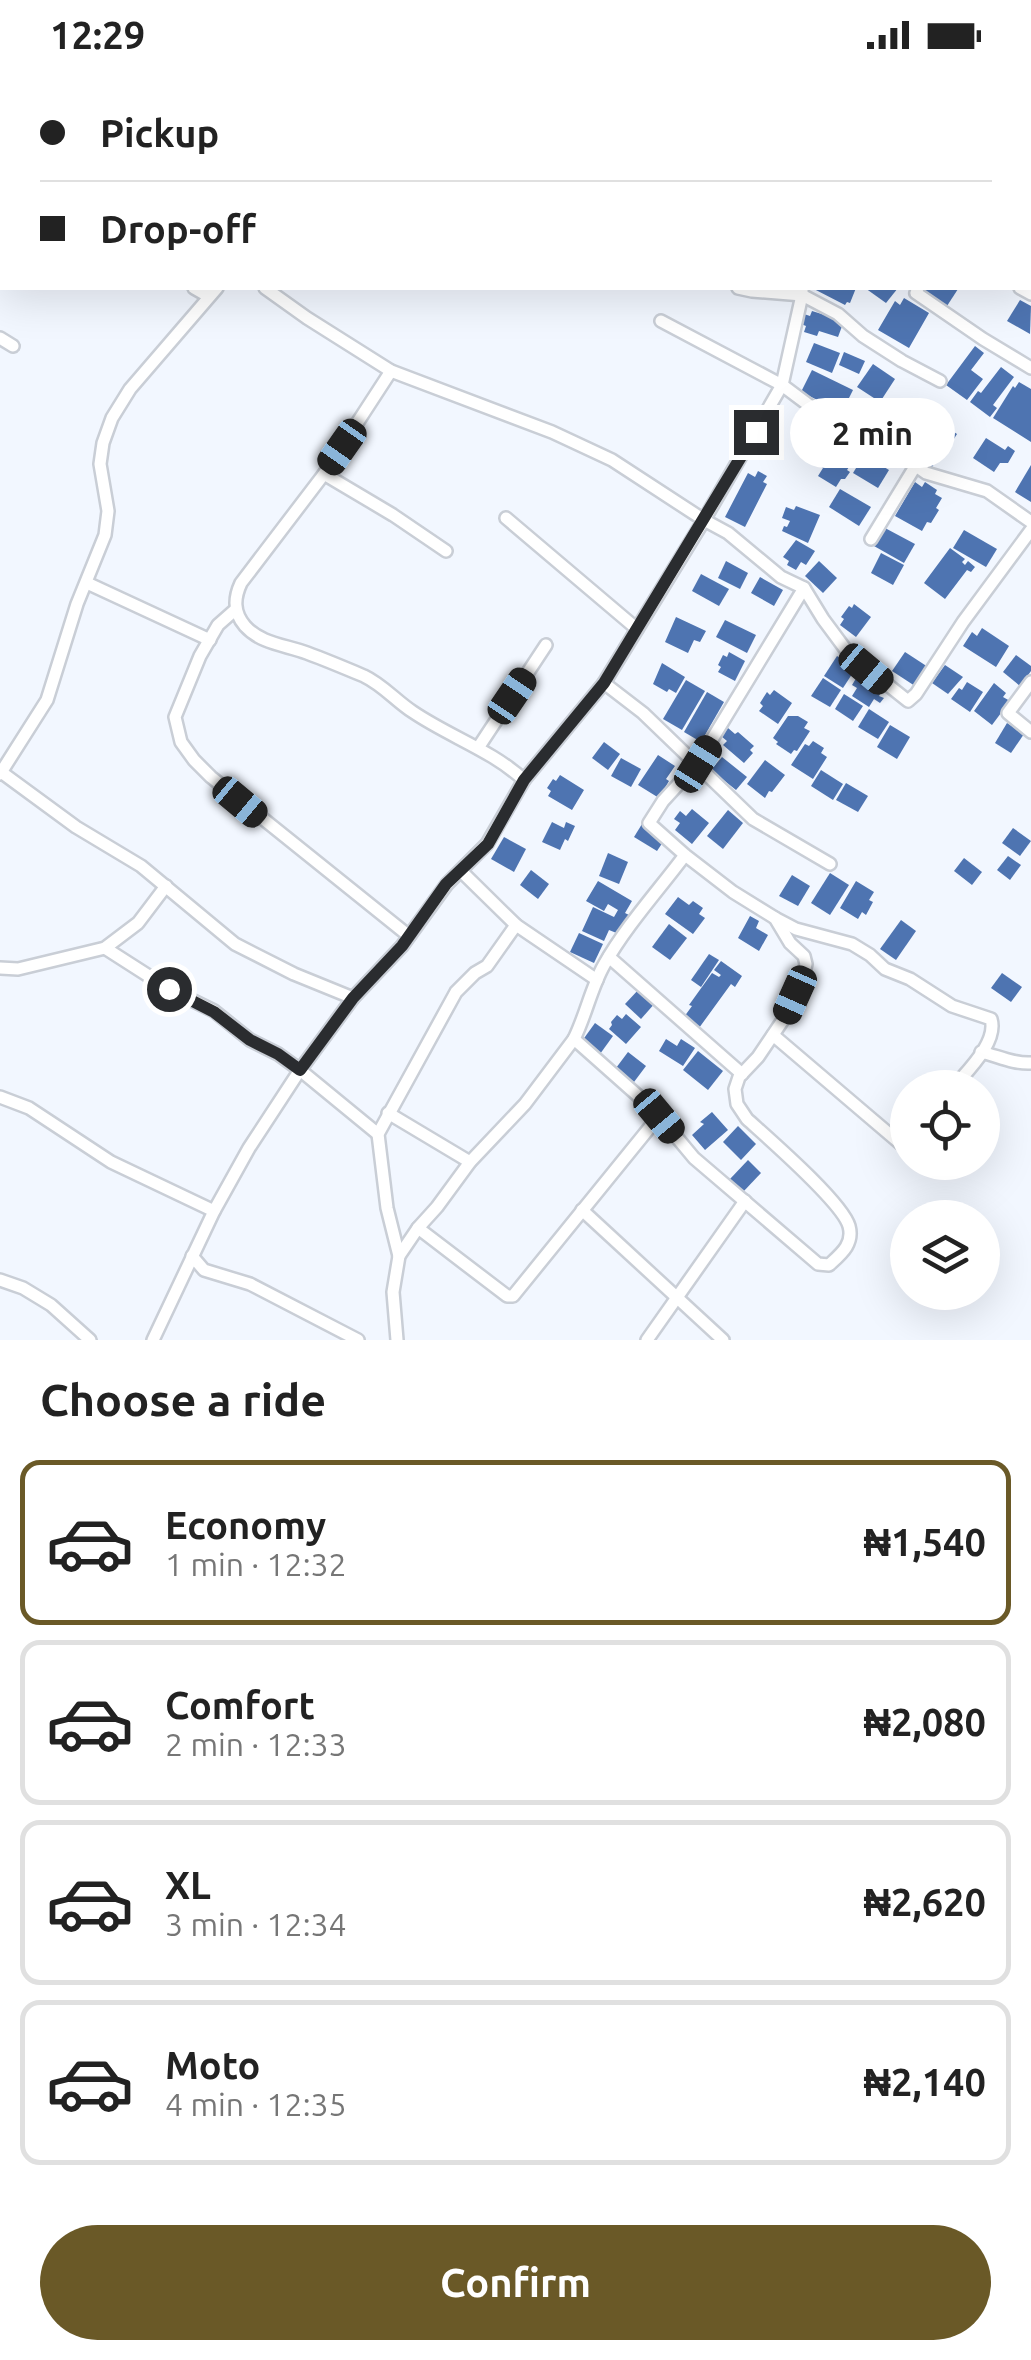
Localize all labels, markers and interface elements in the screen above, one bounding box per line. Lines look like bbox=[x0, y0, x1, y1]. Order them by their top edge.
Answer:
text: 12:29 bbox=[50, 14, 145, 56]
text: Pickup bbox=[100, 112, 219, 154]
text: Drop-off bbox=[100, 208, 256, 250]
callout: 2 min bbox=[791, 397, 956, 467]
route end bbox=[734, 410, 779, 455]
car bbox=[313, 414, 371, 480]
text: 2 min bbox=[832, 415, 913, 451]
car bbox=[833, 638, 899, 700]
car bbox=[483, 663, 541, 729]
car bbox=[669, 731, 727, 797]
car bbox=[207, 771, 273, 833]
car bbox=[769, 961, 821, 1029]
route start bbox=[147, 967, 192, 1012]
map controls bbox=[890, 1070, 1000, 1310]
button: locate bbox=[890, 1070, 1000, 1180]
car bbox=[628, 1083, 690, 1149]
button: layers bbox=[890, 1200, 1000, 1310]
text: Choose a ride bbox=[40, 1374, 326, 1425]
icon: car bbox=[45, 1498, 135, 1588]
text: Economy bbox=[165, 1504, 326, 1546]
text: ₦1,540 bbox=[863, 1521, 986, 1563]
text: 1 min · 12:32 bbox=[165, 1546, 347, 1582]
icon: car bbox=[45, 1678, 135, 1768]
text: Comfort bbox=[165, 1684, 315, 1726]
text: ₦2,080 bbox=[863, 1701, 986, 1743]
text: 2 min · 12:33 bbox=[165, 1726, 347, 1762]
icon: car bbox=[45, 1858, 135, 1948]
text: XL bbox=[165, 1864, 211, 1906]
text: ₦2,620 bbox=[863, 1881, 986, 1923]
text: 3 min · 12:34 bbox=[165, 1906, 347, 1942]
icon: car bbox=[45, 2038, 135, 2128]
text: Moto bbox=[165, 2044, 260, 2086]
text: ₦2,140 bbox=[863, 2061, 986, 2103]
text: 4 min · 12:35 bbox=[165, 2086, 347, 2122]
button: Confirm bbox=[40, 2225, 991, 2340]

